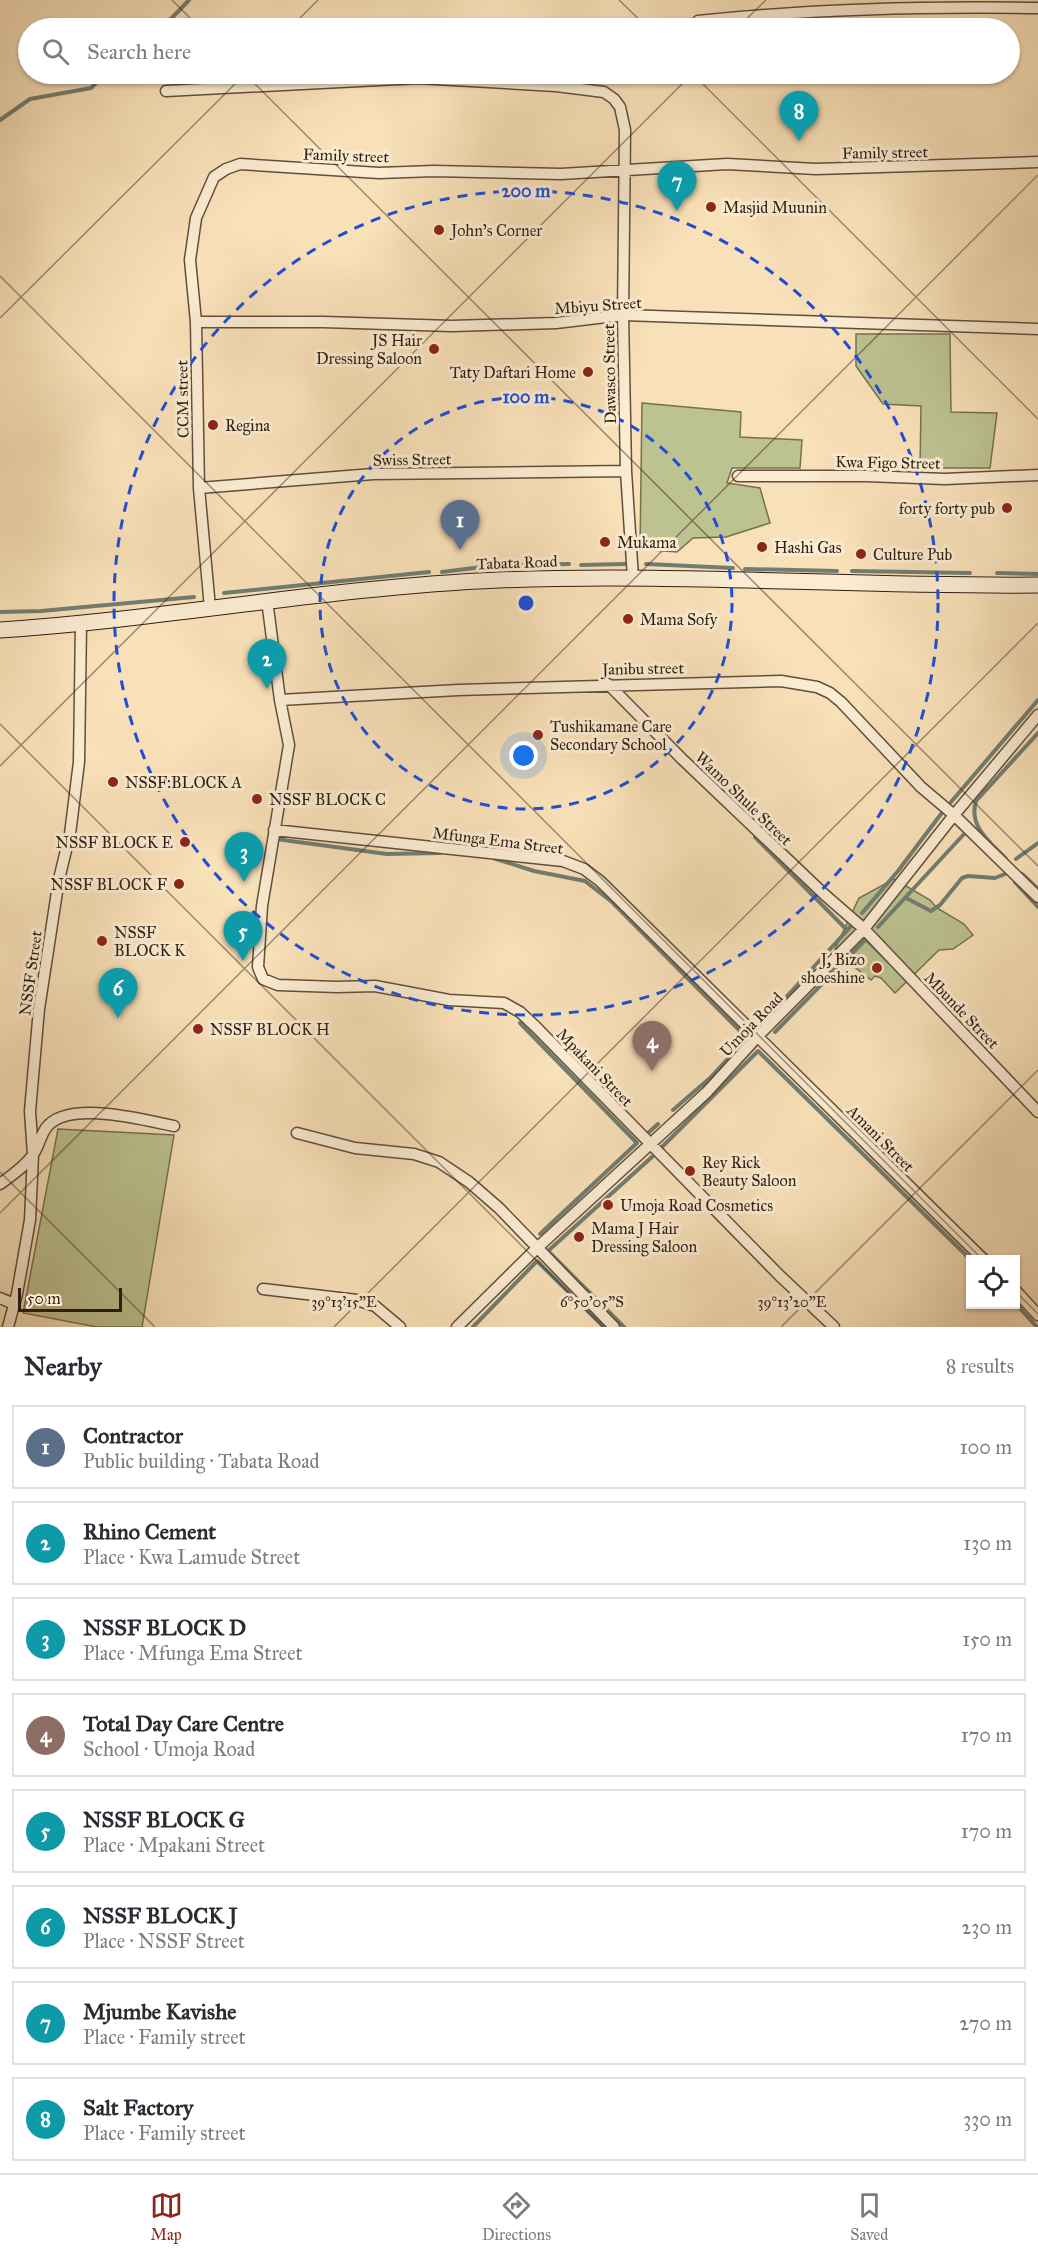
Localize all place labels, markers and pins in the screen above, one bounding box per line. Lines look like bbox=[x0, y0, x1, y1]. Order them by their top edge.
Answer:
pin: 8 bbox=[780, 92, 818, 141]
pin: 7 bbox=[658, 162, 696, 211]
place label: Masjid Muunin bbox=[723, 198, 827, 217]
marker: Masjid Muunin bbox=[704, 200, 718, 214]
place label: John's Corner bbox=[449, 221, 542, 241]
marker: John's Corner bbox=[432, 223, 446, 237]
place label: JS Hair Dressing Saloon bbox=[316, 331, 422, 369]
marker: JS Hair Dressing Saloon bbox=[427, 342, 441, 356]
place label: Taty Daftari Home bbox=[450, 363, 576, 382]
marker: Taty Daftari Home bbox=[581, 365, 595, 379]
place label: Regina bbox=[225, 416, 270, 436]
marker: Regina bbox=[206, 418, 220, 432]
place label: forty forty pub bbox=[899, 499, 995, 518]
pin: 1 bbox=[440, 500, 480, 550]
marker: forty forty pub bbox=[1000, 501, 1014, 515]
place label: Mukama bbox=[617, 533, 676, 552]
marker: Mukama bbox=[598, 535, 612, 549]
place label: Hashi Gas bbox=[774, 538, 842, 557]
marker: Hashi Gas bbox=[755, 540, 769, 554]
place label: Culture Pub bbox=[873, 545, 953, 564]
marker: Culture Pub bbox=[854, 547, 868, 561]
centre of rings bbox=[516, 593, 536, 613]
place label: Mama Sofy bbox=[640, 610, 718, 629]
marker: Mama Sofy bbox=[621, 612, 635, 626]
pin: 2 bbox=[248, 640, 286, 689]
place label: Tushikamane Care Secondary School bbox=[550, 717, 672, 754]
marker: Tushikamane Care Secondary School bbox=[531, 728, 545, 742]
place label: NSSF:BLOCK A bbox=[125, 773, 242, 792]
marker: NSSF:BLOCK A bbox=[106, 775, 120, 789]
place label: NSSF BLOCK C bbox=[269, 790, 386, 809]
marker: NSSF BLOCK C bbox=[250, 792, 264, 806]
pin: 3 bbox=[224, 832, 264, 882]
place label: NSSF BLOCK E bbox=[56, 833, 173, 852]
marker: NSSF BLOCK E bbox=[178, 835, 192, 849]
place label: NSSF BLOCK F bbox=[51, 875, 168, 894]
marker: NSSF BLOCK F bbox=[172, 877, 186, 891]
pin: 5 bbox=[224, 912, 262, 961]
place label: NSSF BLOCK K bbox=[114, 923, 186, 960]
marker: NSSF BLOCK K bbox=[95, 934, 109, 948]
place label: J, Bizo shoeshine bbox=[801, 950, 865, 987]
marker: J, Bizo shoeshine bbox=[870, 961, 884, 975]
pin: 6 bbox=[98, 968, 138, 1018]
place label: NSSF BLOCK H bbox=[210, 1020, 330, 1039]
marker: NSSF BLOCK H bbox=[191, 1022, 205, 1036]
pin: 4 bbox=[632, 1022, 672, 1071]
place label: Rey Rick Beauty Saloon bbox=[702, 1153, 797, 1190]
marker: Rey Rick Beauty Saloon bbox=[683, 1164, 697, 1178]
place label: Umoja Road Cosmetics bbox=[620, 1196, 773, 1215]
marker: Umoja Road Cosmetics bbox=[601, 1198, 615, 1212]
place label: Mama J Hair Dressing Saloon bbox=[591, 1219, 697, 1257]
marker: Mama J Hair Dressing Saloon bbox=[572, 1230, 586, 1244]

